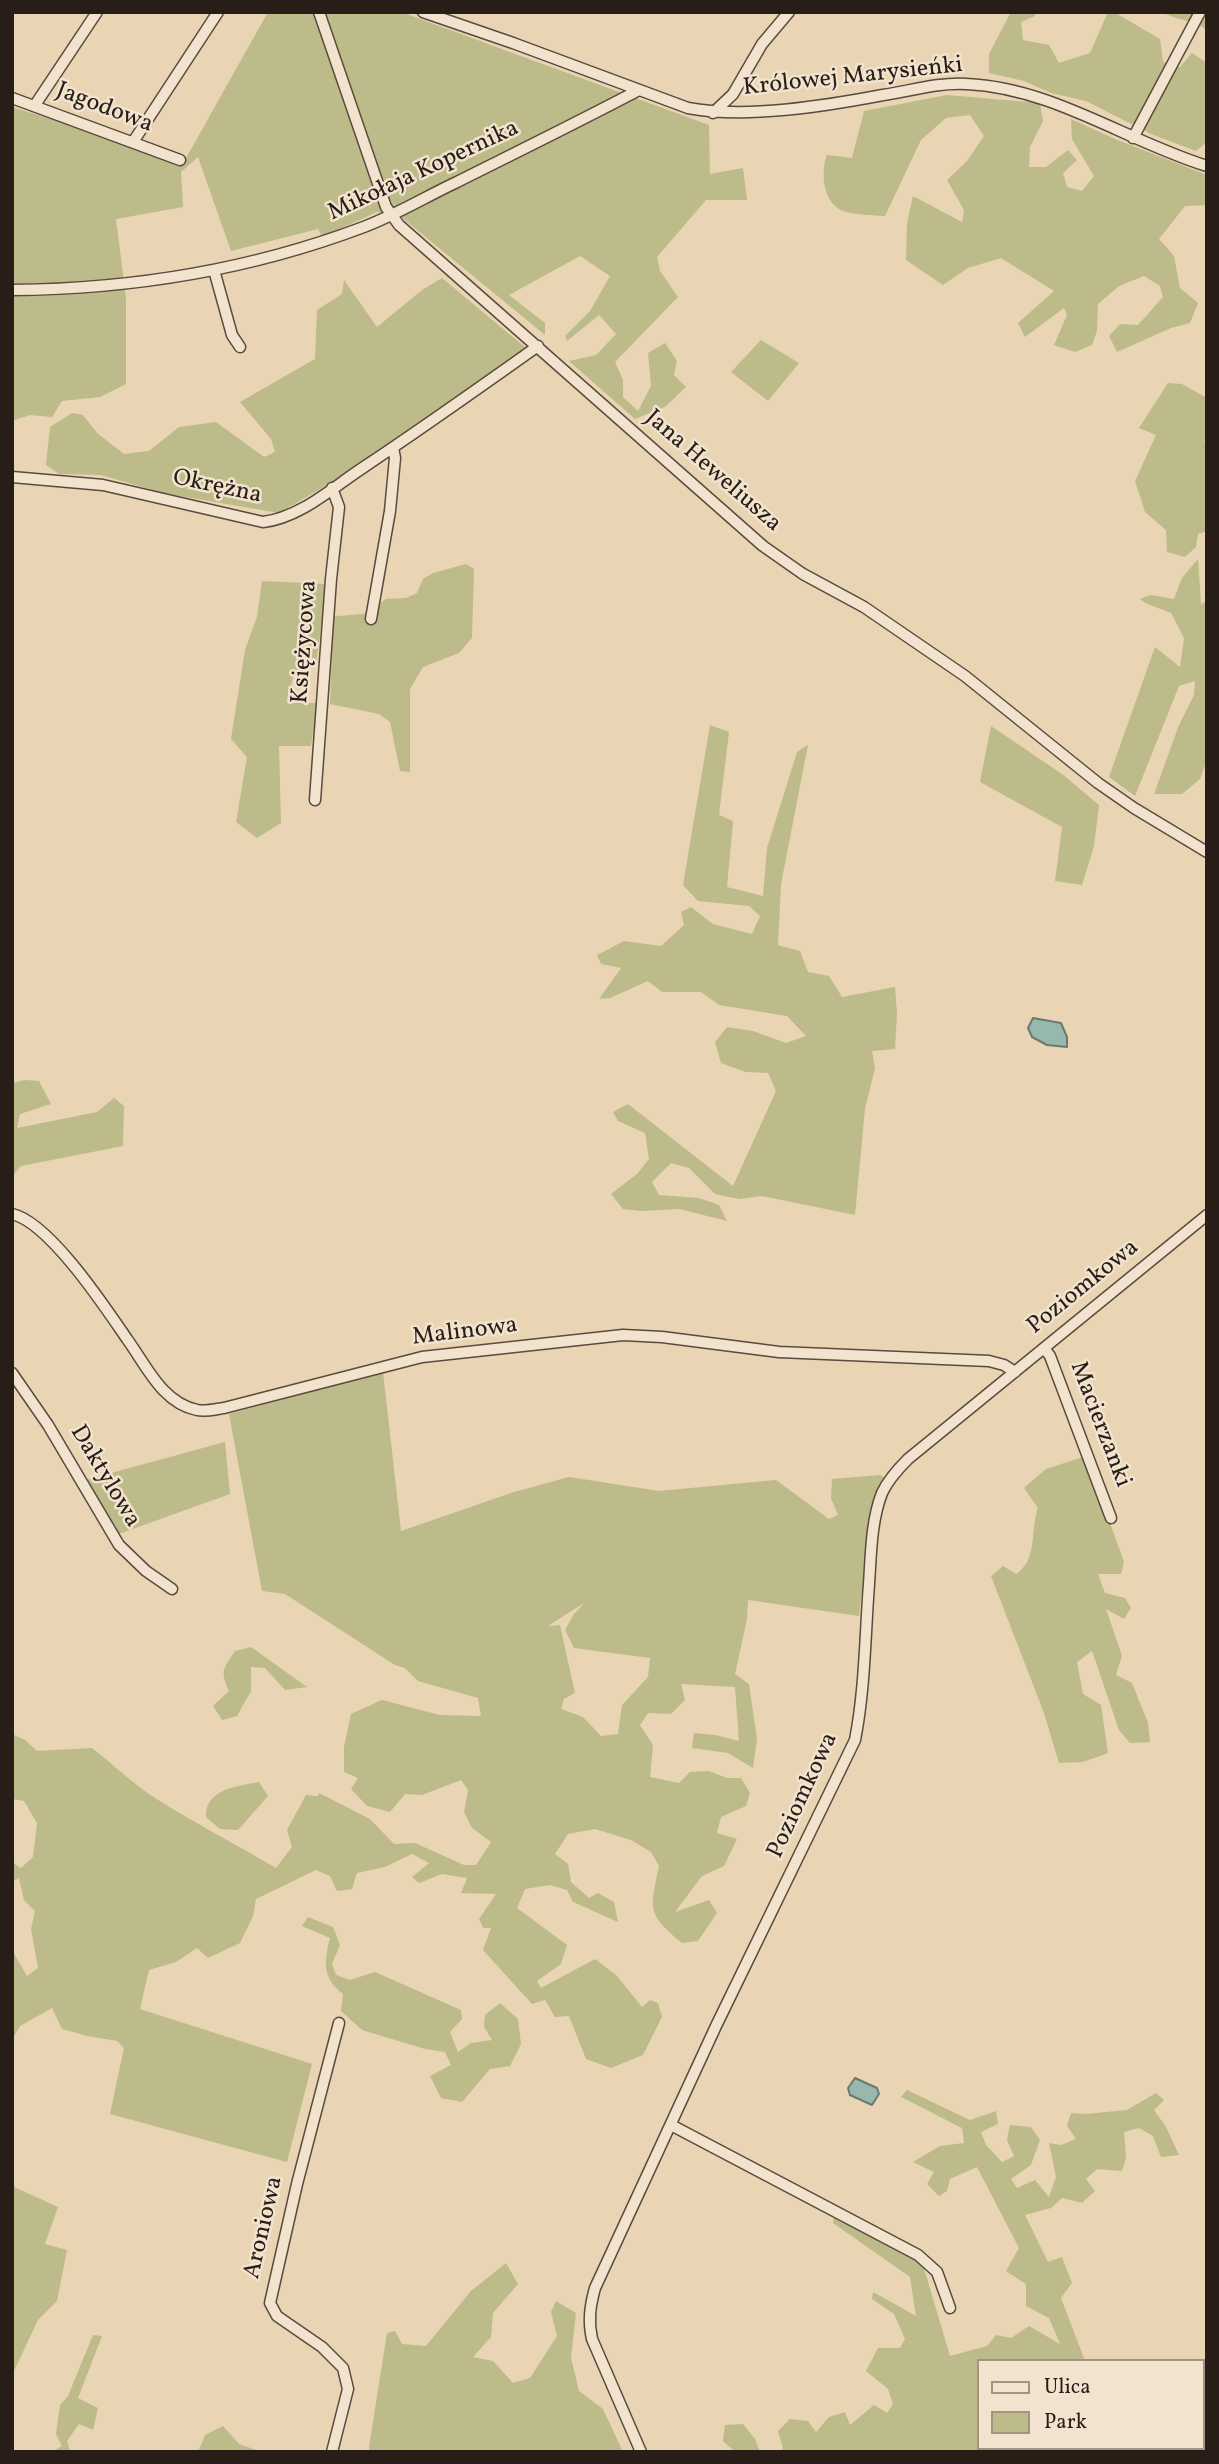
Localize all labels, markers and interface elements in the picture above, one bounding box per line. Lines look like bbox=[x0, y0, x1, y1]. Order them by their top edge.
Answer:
street label: Królowej Marysieńki bbox=[742, 52, 964, 104]
street label: Jagodowa bbox=[51, 77, 157, 141]
street label: Mikołaja Kopernika bbox=[324, 115, 524, 229]
street label: Jana Heweliusza bbox=[638, 405, 786, 539]
street label: Okrężna bbox=[170, 465, 264, 511]
street label: Księżycowa bbox=[287, 579, 325, 705]
street label: Poziomkowa bbox=[1022, 1234, 1146, 1342]
street label: Malinowa bbox=[411, 1312, 519, 1354]
street label: Macierzanki bbox=[1062, 1358, 1136, 1492]
street label: Daktylowa bbox=[62, 1421, 146, 1533]
street label: Poziomkowa bbox=[762, 1729, 846, 1863]
street label: Aroniowa bbox=[239, 2174, 291, 2282]
legend bbox=[978, 2359, 1205, 2450]
text: Ulica bbox=[1044, 2373, 1091, 2402]
text: Park bbox=[1044, 2408, 1087, 2437]

